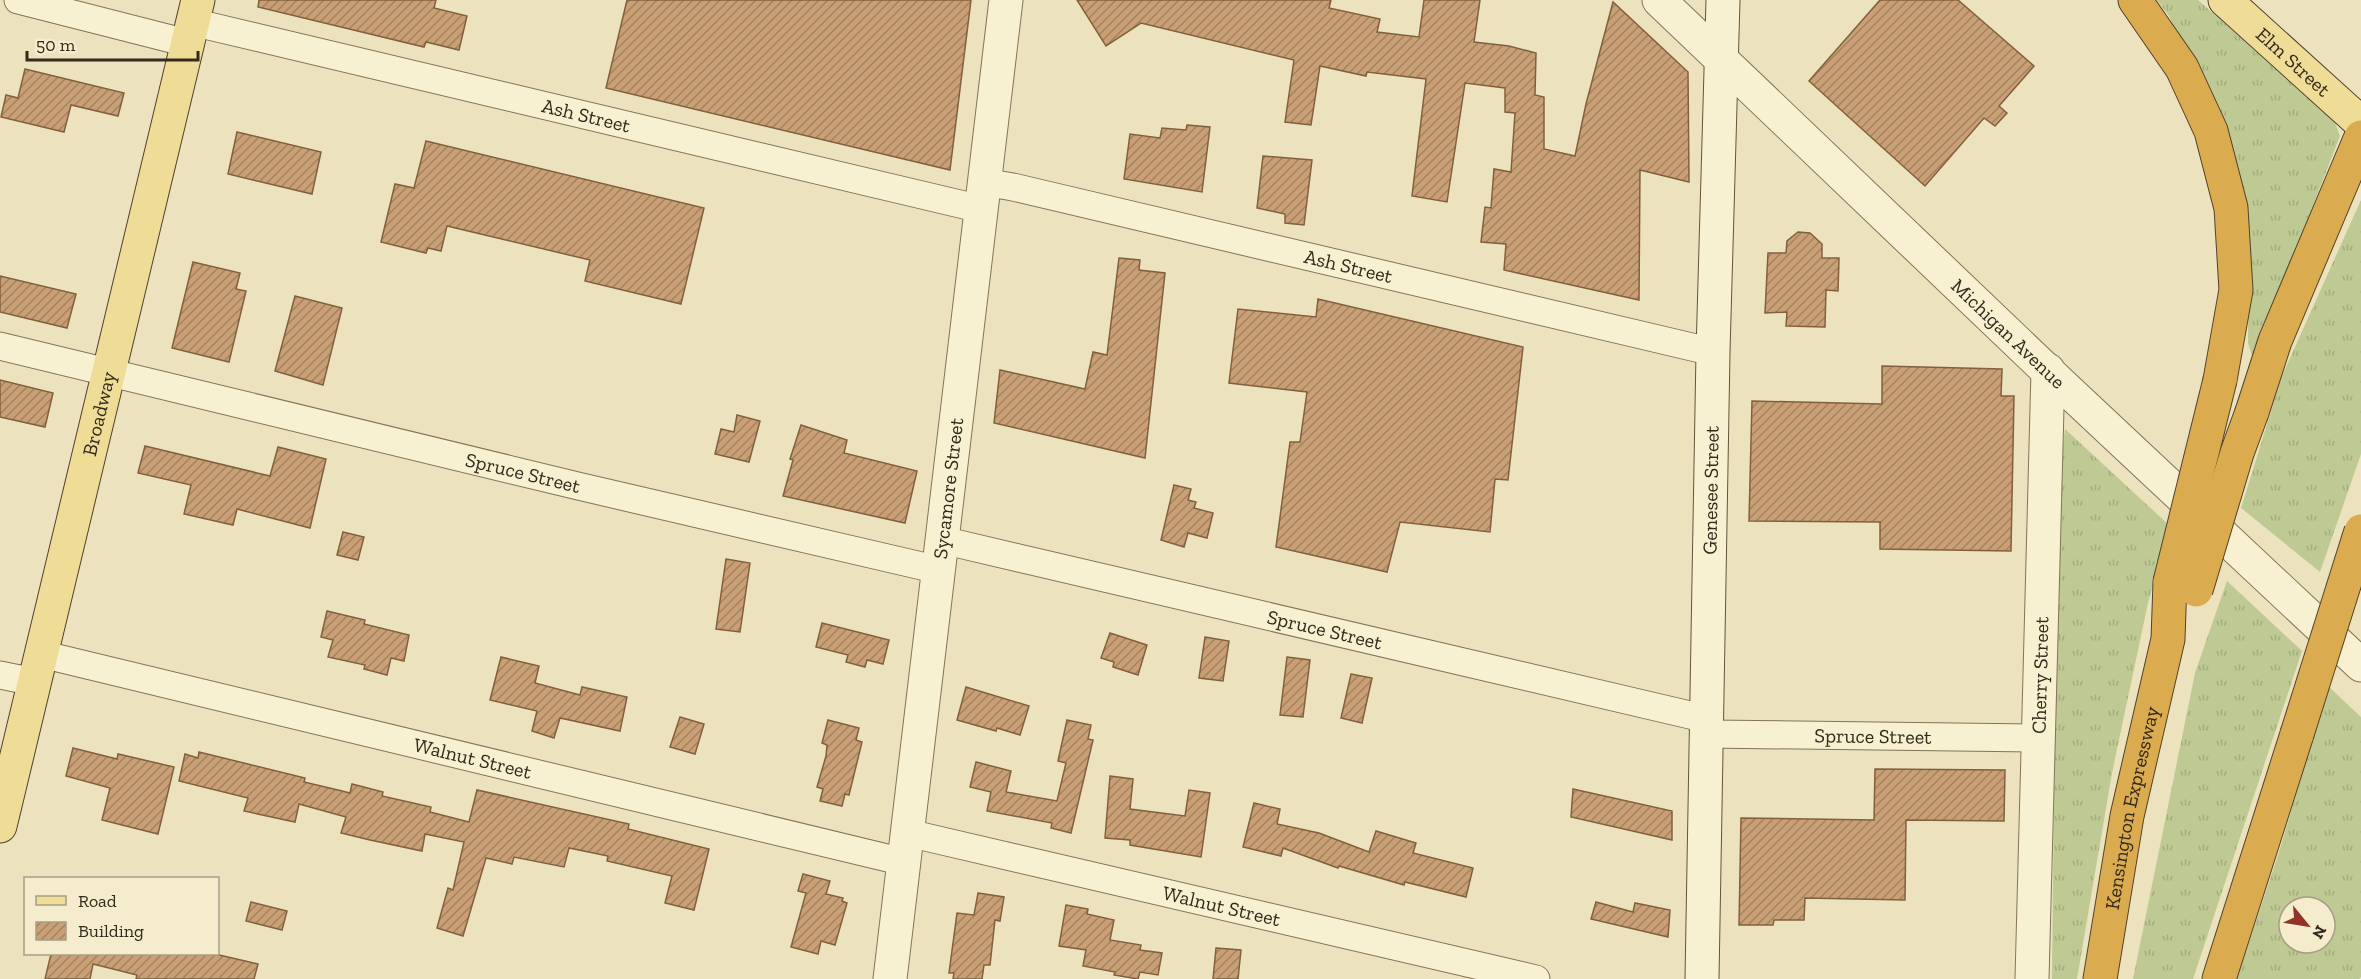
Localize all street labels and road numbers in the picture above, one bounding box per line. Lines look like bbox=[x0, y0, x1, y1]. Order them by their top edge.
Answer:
street label: Elm Street bbox=[2251, 22, 2336, 102]
street label: Ash Street bbox=[540, 93, 633, 138]
street label: Ash Street bbox=[1302, 244, 1396, 288]
street label: Michigan Avenue bbox=[1946, 274, 2070, 394]
street label: Broadway bbox=[77, 368, 121, 458]
street label: Sycamore Street bbox=[928, 416, 968, 560]
street label: Genesee Street bbox=[1697, 425, 1724, 555]
street label: Spruce Street bbox=[463, 447, 583, 498]
street label: Spruce Street bbox=[1265, 604, 1385, 655]
street label: Cherry Street bbox=[2026, 616, 2054, 734]
street label: Kensington Expressway bbox=[2100, 703, 2164, 911]
street label: Spruce Street bbox=[1814, 723, 1932, 749]
street label: Walnut Street bbox=[411, 732, 534, 784]
street label: Walnut Street bbox=[1160, 881, 1283, 931]

